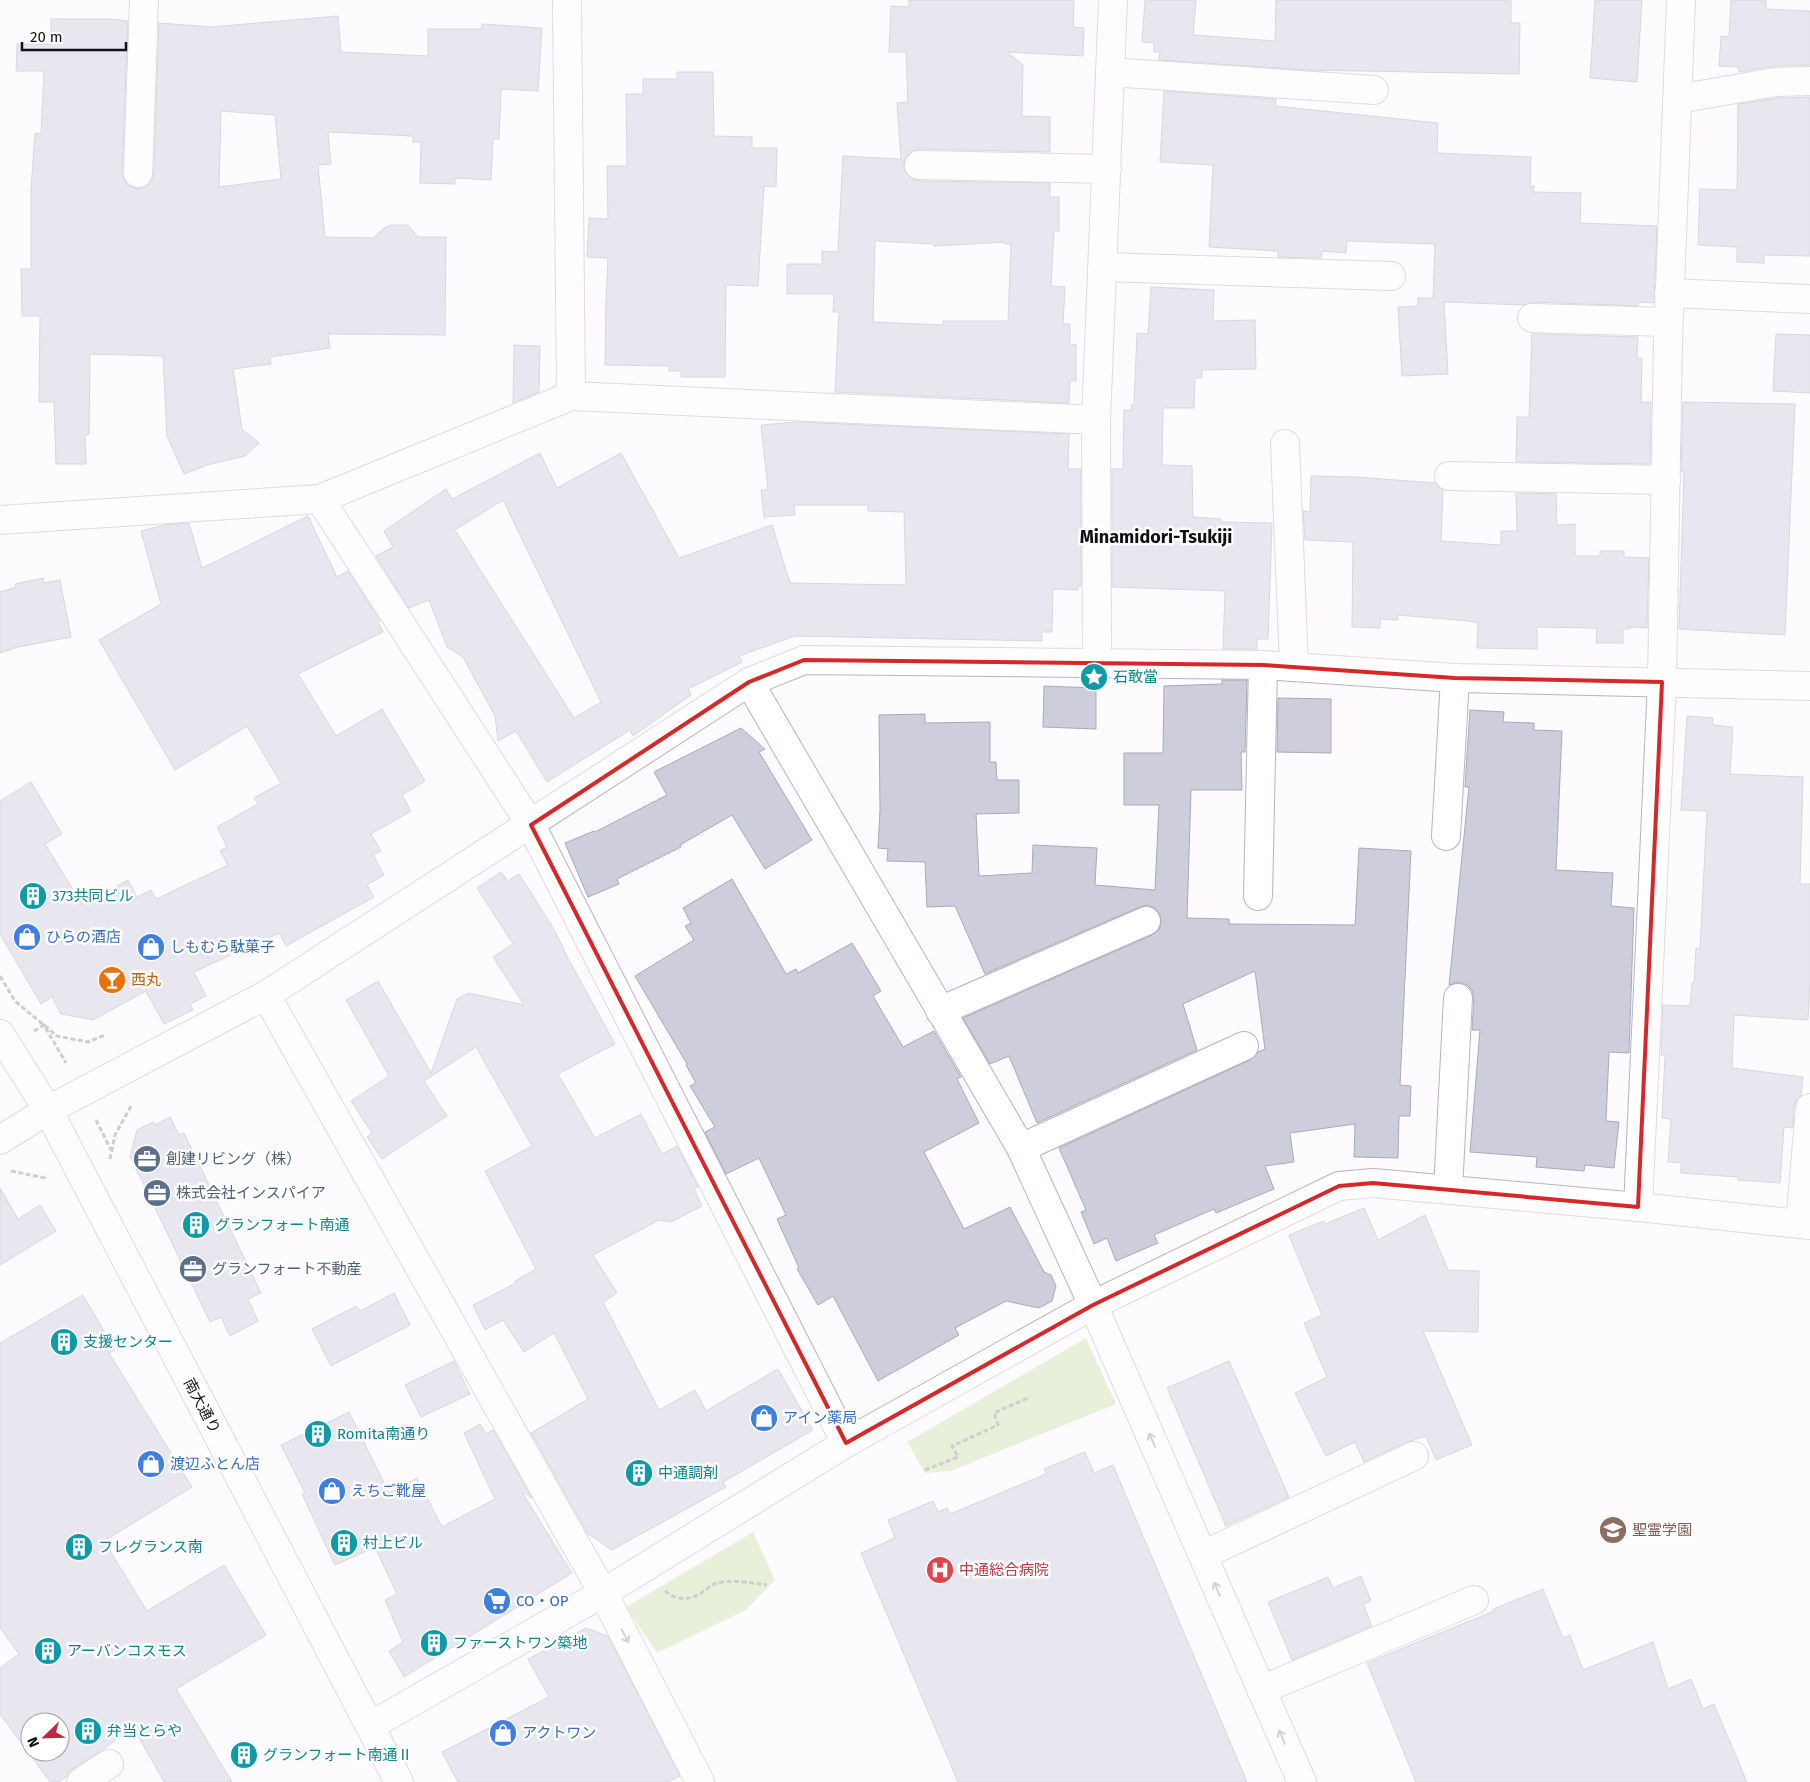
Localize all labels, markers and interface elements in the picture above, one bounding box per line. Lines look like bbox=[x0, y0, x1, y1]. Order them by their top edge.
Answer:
scale bar bbox=[22, 20, 126, 52]
text: 20 m bbox=[30, 28, 63, 46]
district label: Minamidori-Tsukiji bbox=[1080, 526, 1232, 548]
place icon: 石敢當 bbox=[1079, 662, 1109, 692]
place label: 石敢當 bbox=[1113, 668, 1158, 686]
building icon: 373共同ビル bbox=[18, 881, 48, 911]
place label: 373共同ビル bbox=[52, 887, 133, 905]
shop icon: ひらの酒店 bbox=[12, 922, 42, 952]
place label: ひらの酒店 bbox=[46, 928, 121, 946]
shop icon: しもむら駄菓子 bbox=[136, 932, 166, 962]
place label: しもむら駄菓子 bbox=[170, 938, 275, 956]
bar icon: 西丸 bbox=[97, 965, 127, 995]
place label: 西丸 bbox=[131, 971, 161, 989]
office icon: 創建リビング（株） bbox=[132, 1144, 162, 1174]
place label: 創建リビング（株） bbox=[166, 1150, 301, 1168]
office icon: 株式会社インスパイア bbox=[142, 1178, 172, 1208]
place label: 株式会社インスパイア bbox=[176, 1184, 326, 1202]
building icon: グランフォート南通 bbox=[181, 1210, 211, 1240]
place label: グランフォート南通 bbox=[215, 1216, 350, 1234]
office icon: グランフォート不動産 bbox=[178, 1254, 208, 1284]
place label: グランフォート不動産 bbox=[212, 1260, 362, 1278]
building icon: 支援センター bbox=[49, 1327, 79, 1357]
place label: 支援センター bbox=[83, 1333, 173, 1351]
street label: 南大通り bbox=[180, 1375, 224, 1437]
shop icon: アイン薬局 bbox=[749, 1403, 779, 1433]
place label: アイン薬局 bbox=[783, 1409, 857, 1427]
building icon: Romita南通り bbox=[303, 1419, 333, 1449]
place label: Romita南通り bbox=[337, 1425, 430, 1443]
one-way arrow bbox=[1147, 1433, 1157, 1448]
shop icon: 渡辺ふとん店 bbox=[136, 1449, 166, 1479]
place label: 渡辺ふとん店 bbox=[170, 1455, 260, 1473]
building icon: 中通調剤 bbox=[624, 1458, 654, 1488]
place label: 中通調剤 bbox=[658, 1464, 718, 1482]
shop icon: えちご靴屋 bbox=[317, 1476, 347, 1506]
place label: えちご靴屋 bbox=[351, 1482, 426, 1500]
school or university icon: 聖霊学園 bbox=[1598, 1515, 1628, 1545]
place label: 聖霊学園 bbox=[1632, 1521, 1692, 1539]
building icon: 村上ビル bbox=[329, 1528, 359, 1558]
building icon: フレグランス南 bbox=[64, 1532, 94, 1562]
place label: 村上ビル bbox=[363, 1534, 423, 1552]
place label: フレグランス南 bbox=[98, 1538, 203, 1556]
hospital icon: 中通総合病院 bbox=[925, 1555, 955, 1585]
place label: 中通総合病院 bbox=[959, 1561, 1049, 1579]
one-way arrow bbox=[1212, 1581, 1221, 1596]
supermarket icon: CO・OP bbox=[482, 1586, 512, 1616]
place label: CO・OP bbox=[516, 1592, 569, 1610]
building icon: ファーストワン築地 bbox=[419, 1628, 449, 1658]
one-way arrow bbox=[621, 1628, 630, 1643]
place label: ファーストワン築地 bbox=[453, 1634, 587, 1652]
building icon: アーバンコスモス bbox=[33, 1636, 63, 1666]
place label: アーバンコスモス bbox=[67, 1642, 187, 1660]
north arrow bbox=[20, 1712, 70, 1762]
building icon: 弁当とらや bbox=[73, 1716, 103, 1746]
shop icon: アクトワン bbox=[488, 1718, 518, 1748]
place label: 弁当とらや bbox=[107, 1722, 182, 1740]
place label: アクトワン bbox=[522, 1724, 596, 1742]
one-way arrow bbox=[1277, 1730, 1287, 1745]
text: N bbox=[24, 1734, 43, 1749]
building icon: グランフォート南通Ⅱ bbox=[229, 1740, 259, 1770]
place label: グランフォート南通Ⅱ bbox=[263, 1746, 413, 1764]

